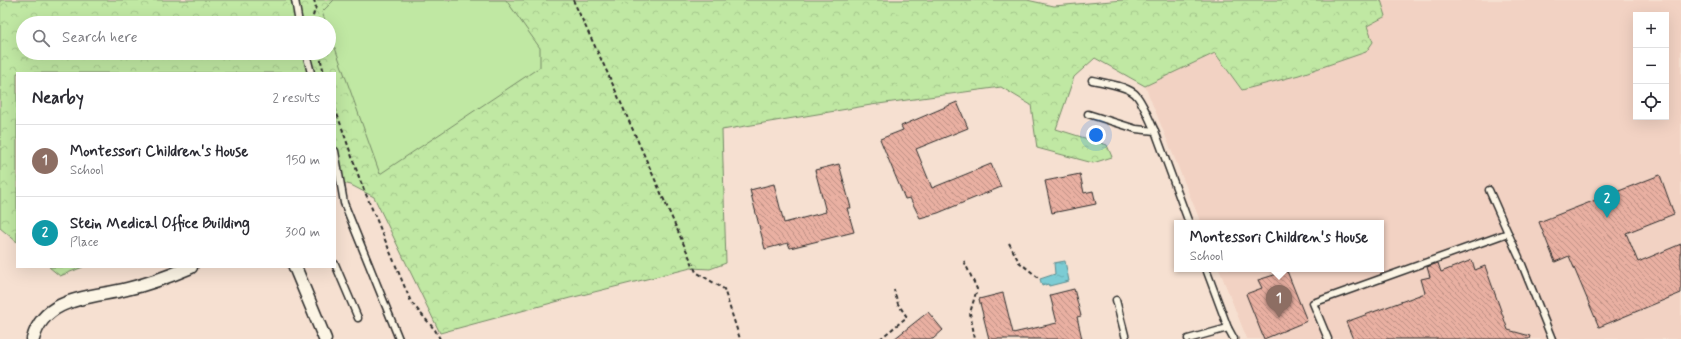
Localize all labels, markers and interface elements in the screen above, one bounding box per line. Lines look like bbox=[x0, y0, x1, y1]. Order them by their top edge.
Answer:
map controls bbox=[1633, 12, 1669, 120]
button: + bbox=[1633, 12, 1669, 48]
search box bbox=[16, 16, 336, 60]
icon: search bbox=[30, 27, 52, 49]
text: Search here bbox=[62, 28, 138, 48]
button: − bbox=[1633, 48, 1669, 84]
button: locate bbox=[1633, 84, 1669, 120]
text: Nearby bbox=[32, 87, 84, 109]
text: 2 results bbox=[273, 90, 320, 107]
your location bbox=[1086, 125, 1106, 145]
text: Montessori Children's House bbox=[70, 142, 248, 162]
text: 1 bbox=[42, 152, 48, 169]
text: 150 m bbox=[286, 152, 320, 169]
text: School bbox=[70, 162, 104, 179]
pin: 2 bbox=[1594, 185, 1620, 218]
text: Stein Medical Office Building bbox=[70, 214, 250, 234]
popup bbox=[1174, 220, 1384, 272]
text: 2 bbox=[42, 224, 48, 241]
text: 300 m bbox=[285, 224, 320, 241]
text: Montessori Children's House bbox=[1190, 228, 1368, 248]
text: Place bbox=[70, 234, 99, 251]
text: School bbox=[1190, 248, 1224, 265]
pin: 1 bbox=[1266, 285, 1292, 318]

